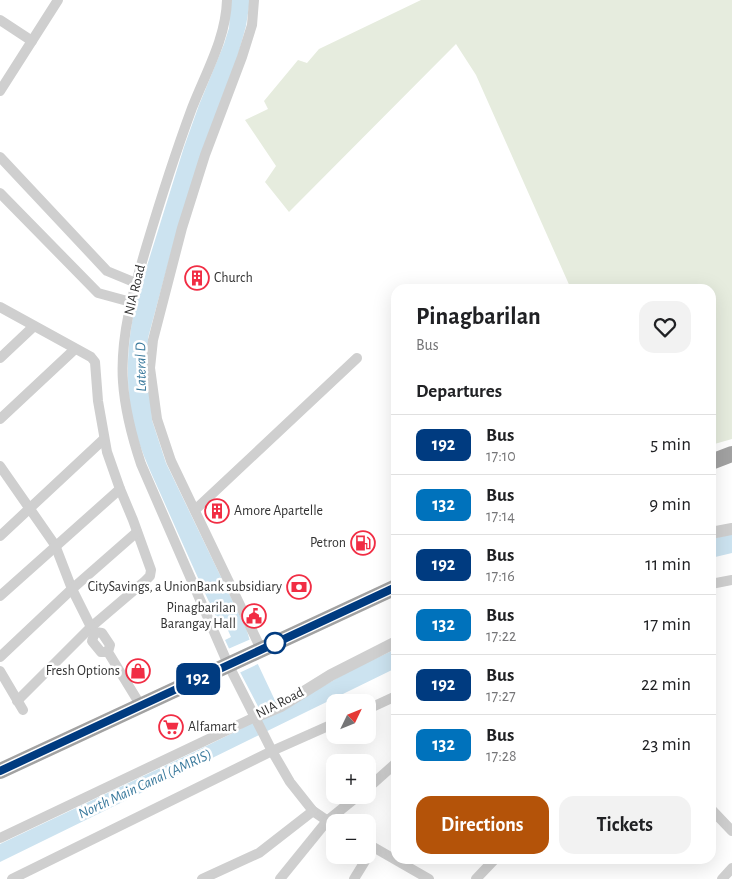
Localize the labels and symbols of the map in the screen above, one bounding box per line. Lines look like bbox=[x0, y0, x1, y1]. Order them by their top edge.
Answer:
street label: NIA Road bbox=[122, 263, 148, 317]
building icon: Church bbox=[184, 265, 210, 291]
place label: Church bbox=[214, 271, 253, 285]
water label: Lateral D bbox=[133, 342, 149, 392]
building icon: Amore Apartelle bbox=[204, 498, 230, 524]
place label: Amore Apartelle bbox=[234, 504, 323, 518]
fuel station icon: Petron bbox=[350, 530, 376, 556]
place label: Petron bbox=[310, 536, 346, 550]
bank icon: CitySavings, a UnionBank subsidiary bbox=[286, 574, 312, 600]
place label: CitySavings, a UnionBank subsidiary bbox=[88, 580, 282, 594]
place label: Pinagbarilan Barangay Hall bbox=[160, 601, 236, 631]
public building icon: Pinagbarilan Barangay Hall bbox=[241, 603, 267, 629]
unlabelled marker bbox=[264, 632, 286, 654]
shop icon: Fresh Options bbox=[125, 658, 151, 684]
line badge: 192 bbox=[169, 663, 227, 695]
place label: Fresh Options bbox=[46, 664, 120, 678]
street label: NIA Road bbox=[254, 685, 306, 721]
north arrow bbox=[326, 694, 376, 744]
supermarket icon: Alfamart bbox=[158, 714, 184, 740]
place label: Alfamart bbox=[188, 720, 237, 734]
water label: North Main Canal (AMRIS) bbox=[76, 747, 214, 821]

